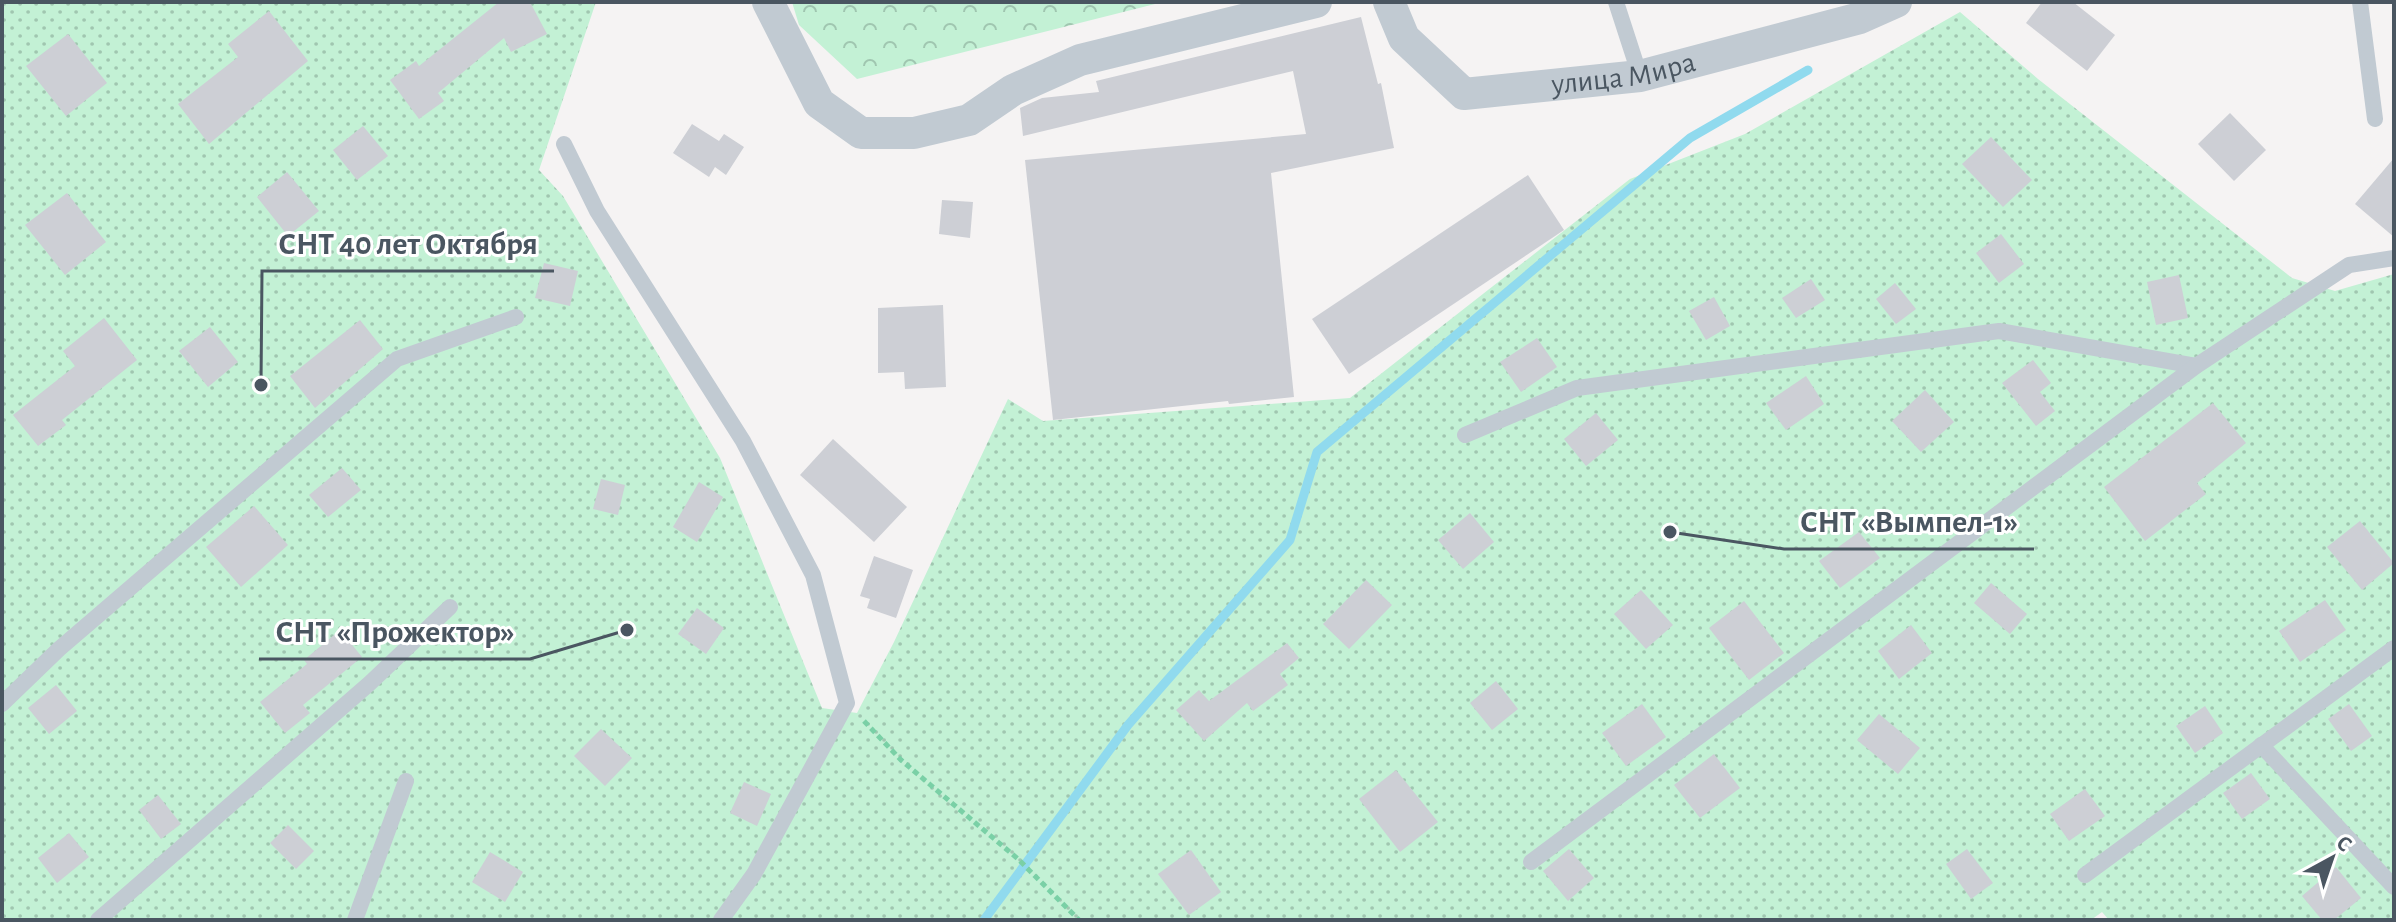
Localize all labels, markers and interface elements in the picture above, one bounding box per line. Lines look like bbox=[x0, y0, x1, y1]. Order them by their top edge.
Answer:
street label: улица Мира bbox=[1549, 47, 1699, 100]
callout: СНТ 40 лет Октября bbox=[262, 215, 554, 271]
text: СНТ 40 лет Октября bbox=[278, 228, 538, 260]
callout: СНТ «Вымпел-1» bbox=[1784, 493, 2034, 549]
text: СНТ «Вымпел-1» bbox=[1800, 506, 2018, 538]
callout: СНТ «Прожектор» bbox=[259, 603, 530, 659]
text: СНТ «Прожектор» bbox=[275, 616, 515, 648]
north arrow bbox=[2292, 818, 2372, 898]
text: С bbox=[2332, 831, 2356, 856]

